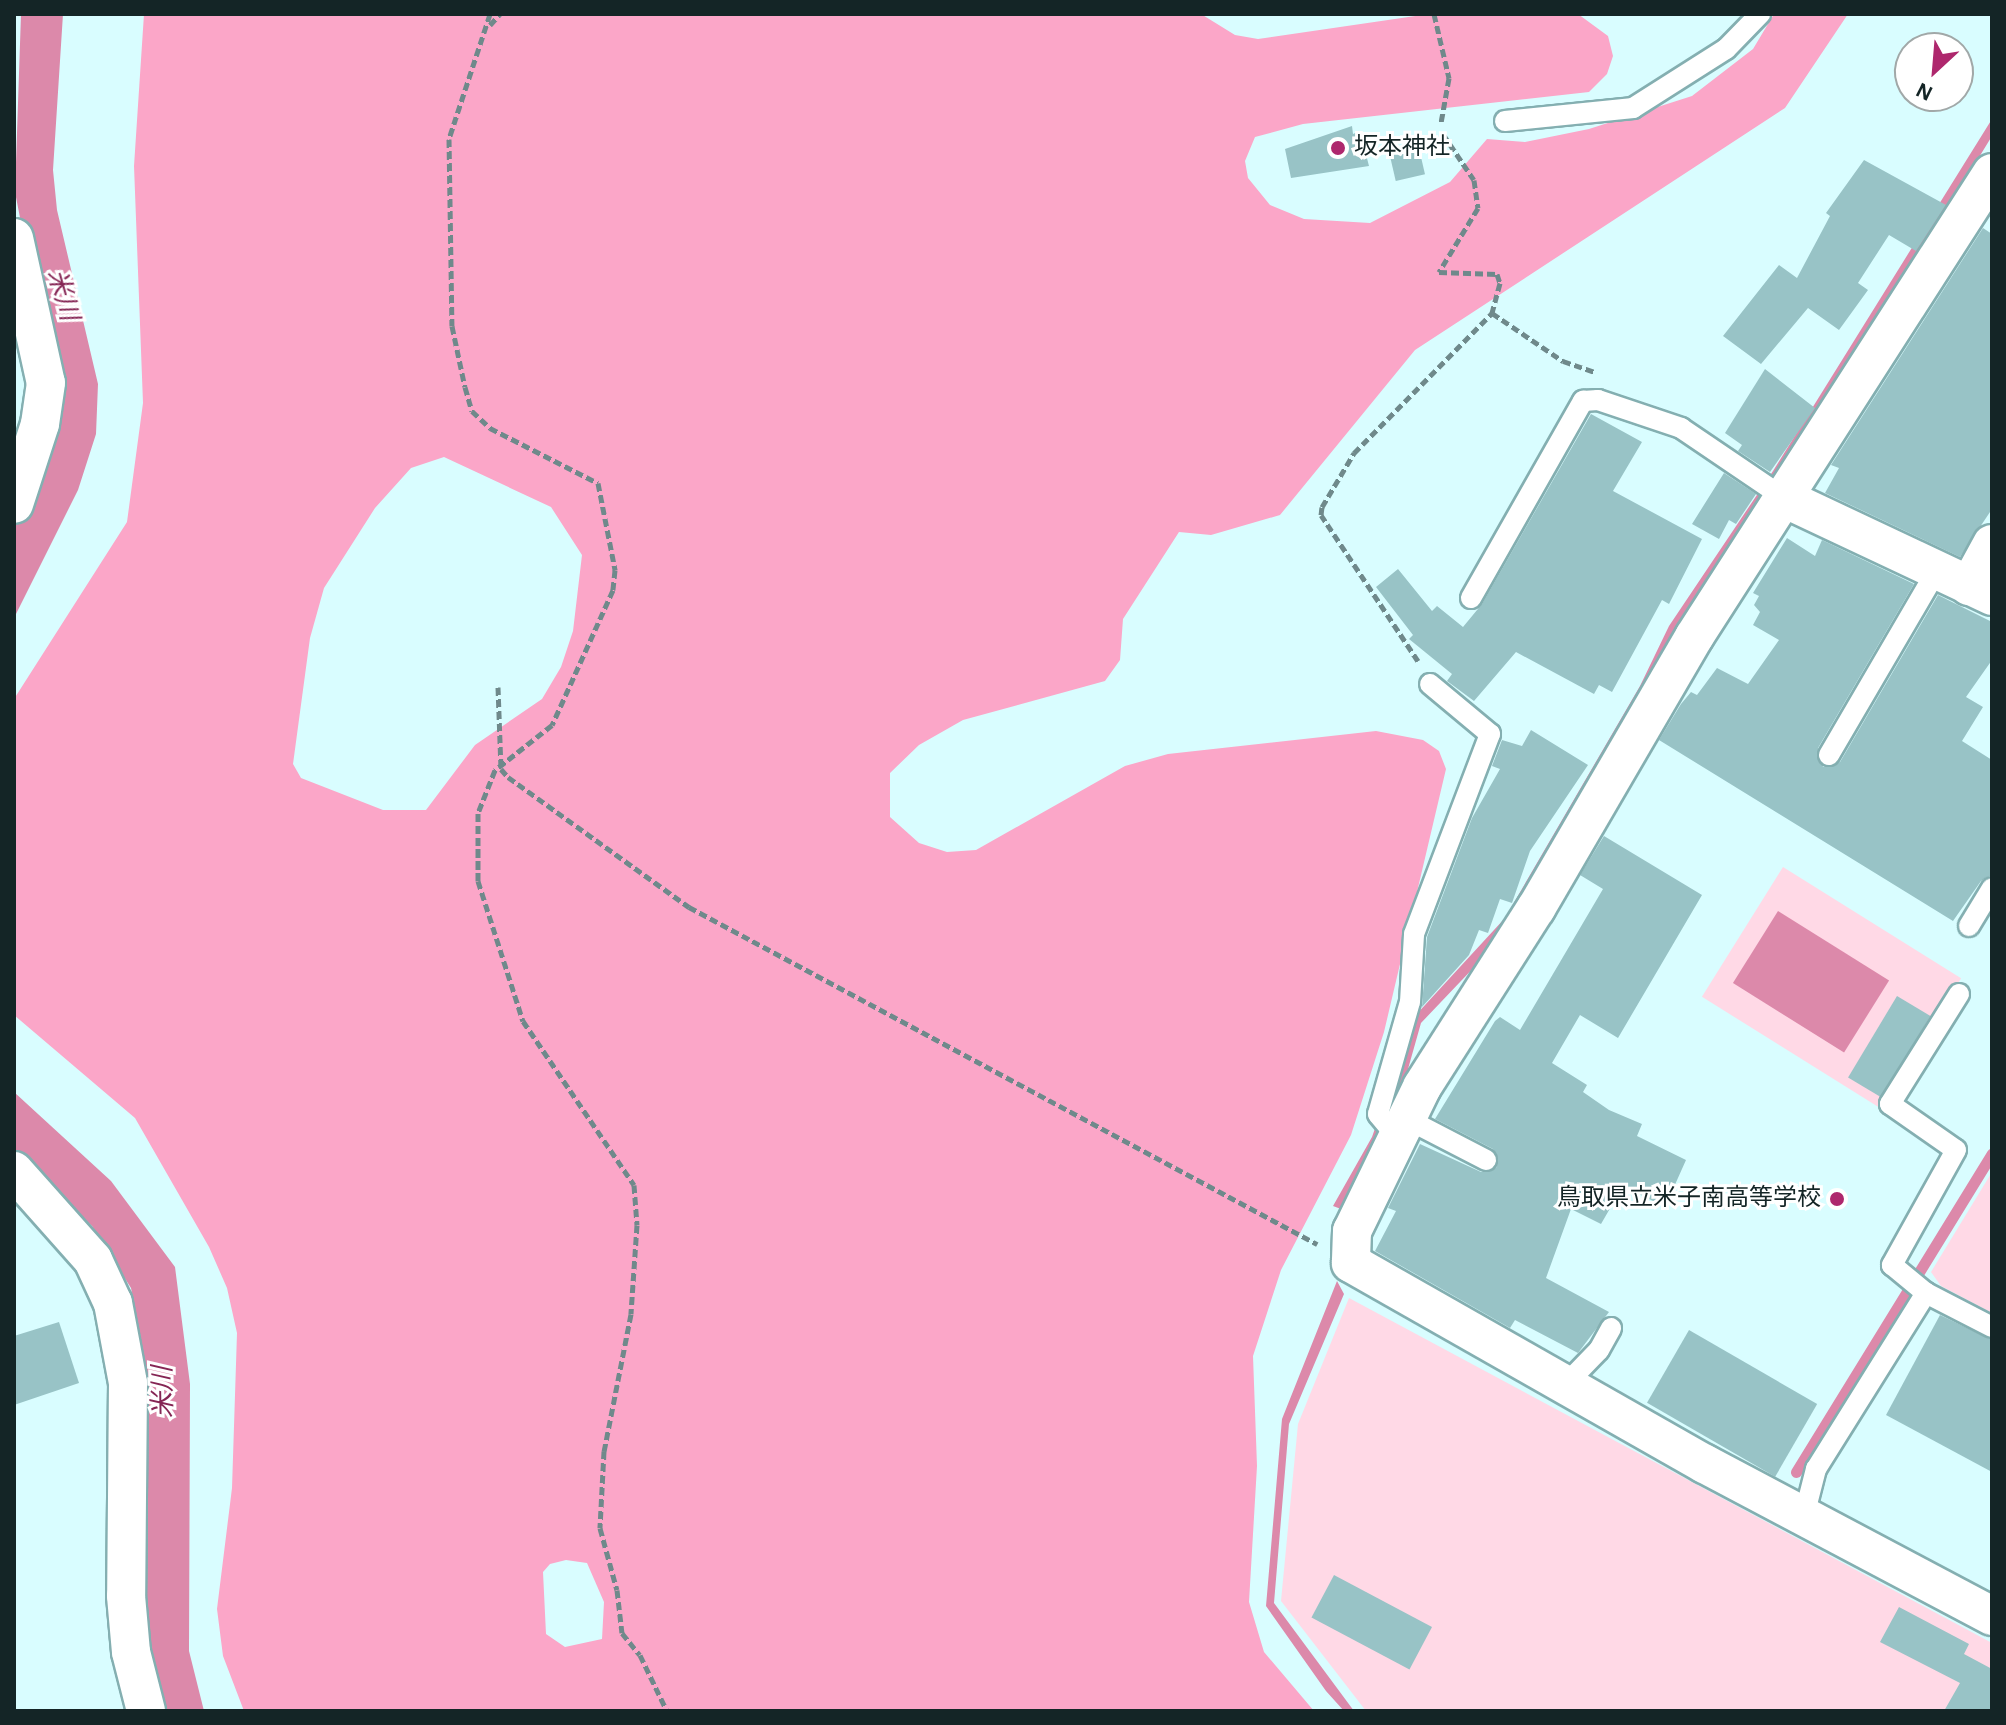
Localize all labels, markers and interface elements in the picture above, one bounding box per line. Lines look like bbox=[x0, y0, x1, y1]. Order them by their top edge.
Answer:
north arrow bbox=[1894, 32, 1974, 112]
text: N bbox=[1913, 79, 1936, 105]
place label: 坂本神社 bbox=[1354, 134, 1450, 162]
marker: 坂本神社 bbox=[1329, 139, 1347, 157]
water label: 米川 bbox=[40, 266, 84, 324]
place label: 鳥取県立米子南高等学校 bbox=[1557, 1185, 1821, 1213]
marker: 鳥取県立米子南高等学校 bbox=[1828, 1190, 1846, 1208]
water label: 米川 bbox=[148, 1366, 180, 1418]

